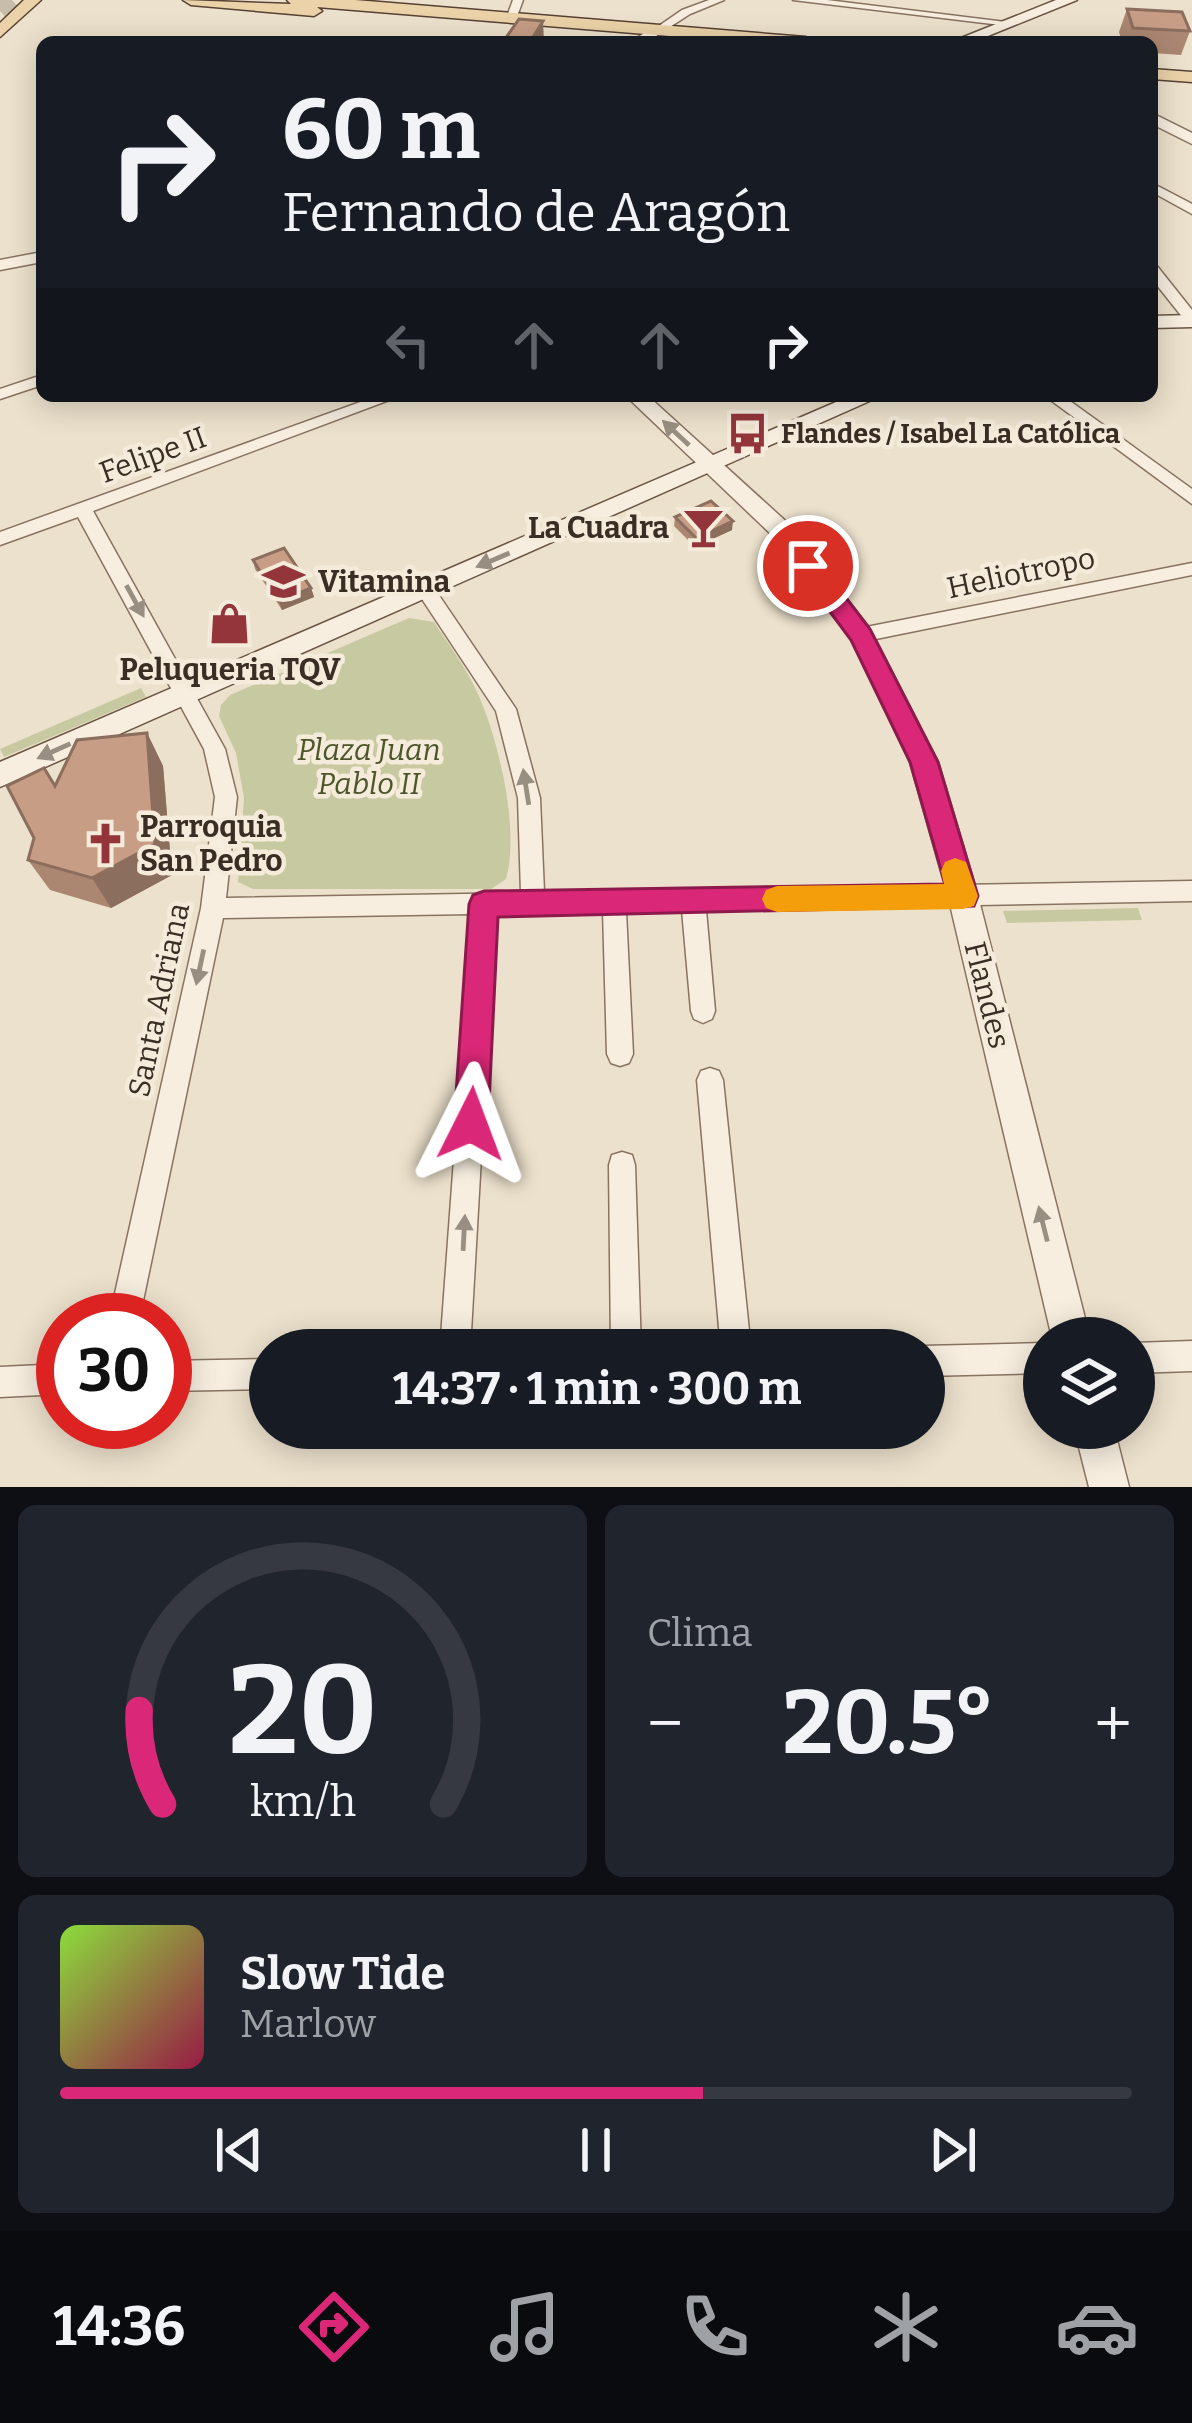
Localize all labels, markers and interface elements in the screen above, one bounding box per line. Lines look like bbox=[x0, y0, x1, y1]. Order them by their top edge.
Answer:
text: 60 m bbox=[282, 79, 480, 180]
icon: right bbox=[84, 84, 240, 240]
text: Fernando de Aragón bbox=[282, 181, 790, 245]
icon: left bbox=[375, 312, 441, 378]
icon: ahead bbox=[501, 312, 567, 378]
icon: ahead bbox=[627, 312, 693, 378]
icon: right bbox=[753, 312, 819, 378]
bus stop icon: Flandes / Isabel La Católica bbox=[724, 411, 770, 457]
place label: Flandes / Isabel La Católica bbox=[781, 418, 1120, 450]
street label: Felipe II bbox=[95, 419, 211, 491]
one-way arrow bbox=[662, 420, 691, 448]
bar icon: La Cuadra bbox=[680, 505, 726, 551]
place label: La Cuadra bbox=[528, 510, 669, 546]
pin bbox=[757, 515, 859, 617]
icon: arrive bbox=[775, 533, 841, 599]
street label: Heliotropo bbox=[944, 540, 1098, 606]
one-way arrow bbox=[476, 550, 511, 570]
school or university icon: Vitamina bbox=[261, 559, 307, 605]
place label: Vitamina bbox=[318, 564, 451, 600]
one-way arrow bbox=[124, 583, 145, 618]
shop icon: Peluqueria TQV bbox=[207, 601, 253, 647]
place label: Peluqueria TQV bbox=[119, 652, 341, 688]
park label: Plaza Juan Pablo II bbox=[297, 732, 441, 802]
one-way arrow bbox=[36, 742, 71, 762]
one-way arrow bbox=[517, 767, 535, 805]
place label: Parroquia San Pedro bbox=[140, 809, 283, 879]
church icon: Parroquia San Pedro bbox=[83, 821, 129, 867]
street label: Santa Adriana bbox=[121, 900, 197, 1100]
street label: Flandes bbox=[956, 938, 1018, 1052]
one-way arrow bbox=[190, 949, 209, 987]
position arrow bbox=[408, 1061, 534, 1187]
one-way arrow bbox=[1033, 1206, 1052, 1243]
one-way arrow bbox=[455, 1213, 474, 1251]
speed limit sign: 30 bbox=[36, 1293, 192, 1449]
map controls bbox=[1023, 1317, 1155, 1449]
button: layers bbox=[1023, 1317, 1155, 1449]
text: 14:37 · 1 min · 300 m bbox=[393, 1362, 801, 1416]
text: Clima bbox=[647, 1610, 752, 1656]
text: 20 bbox=[228, 1636, 377, 1786]
text: 20.5° bbox=[783, 1669, 995, 1777]
text: − bbox=[647, 1684, 683, 1763]
text: + bbox=[1094, 1684, 1132, 1763]
text: km/h bbox=[249, 1776, 356, 1827]
text: Slow Tide bbox=[240, 1947, 445, 2001]
text: Marlow bbox=[240, 2001, 376, 2047]
icon: previous bbox=[206, 2117, 272, 2183]
icon: pause bbox=[563, 2117, 629, 2183]
icon: next bbox=[920, 2117, 986, 2183]
icon: directions bbox=[292, 2285, 376, 2369]
icon: music bbox=[483, 2285, 567, 2369]
icon: phone bbox=[673, 2285, 757, 2369]
icon: climate bbox=[864, 2285, 948, 2369]
icon: car bbox=[1055, 2285, 1139, 2369]
text: 14:36 bbox=[53, 2295, 185, 2359]

